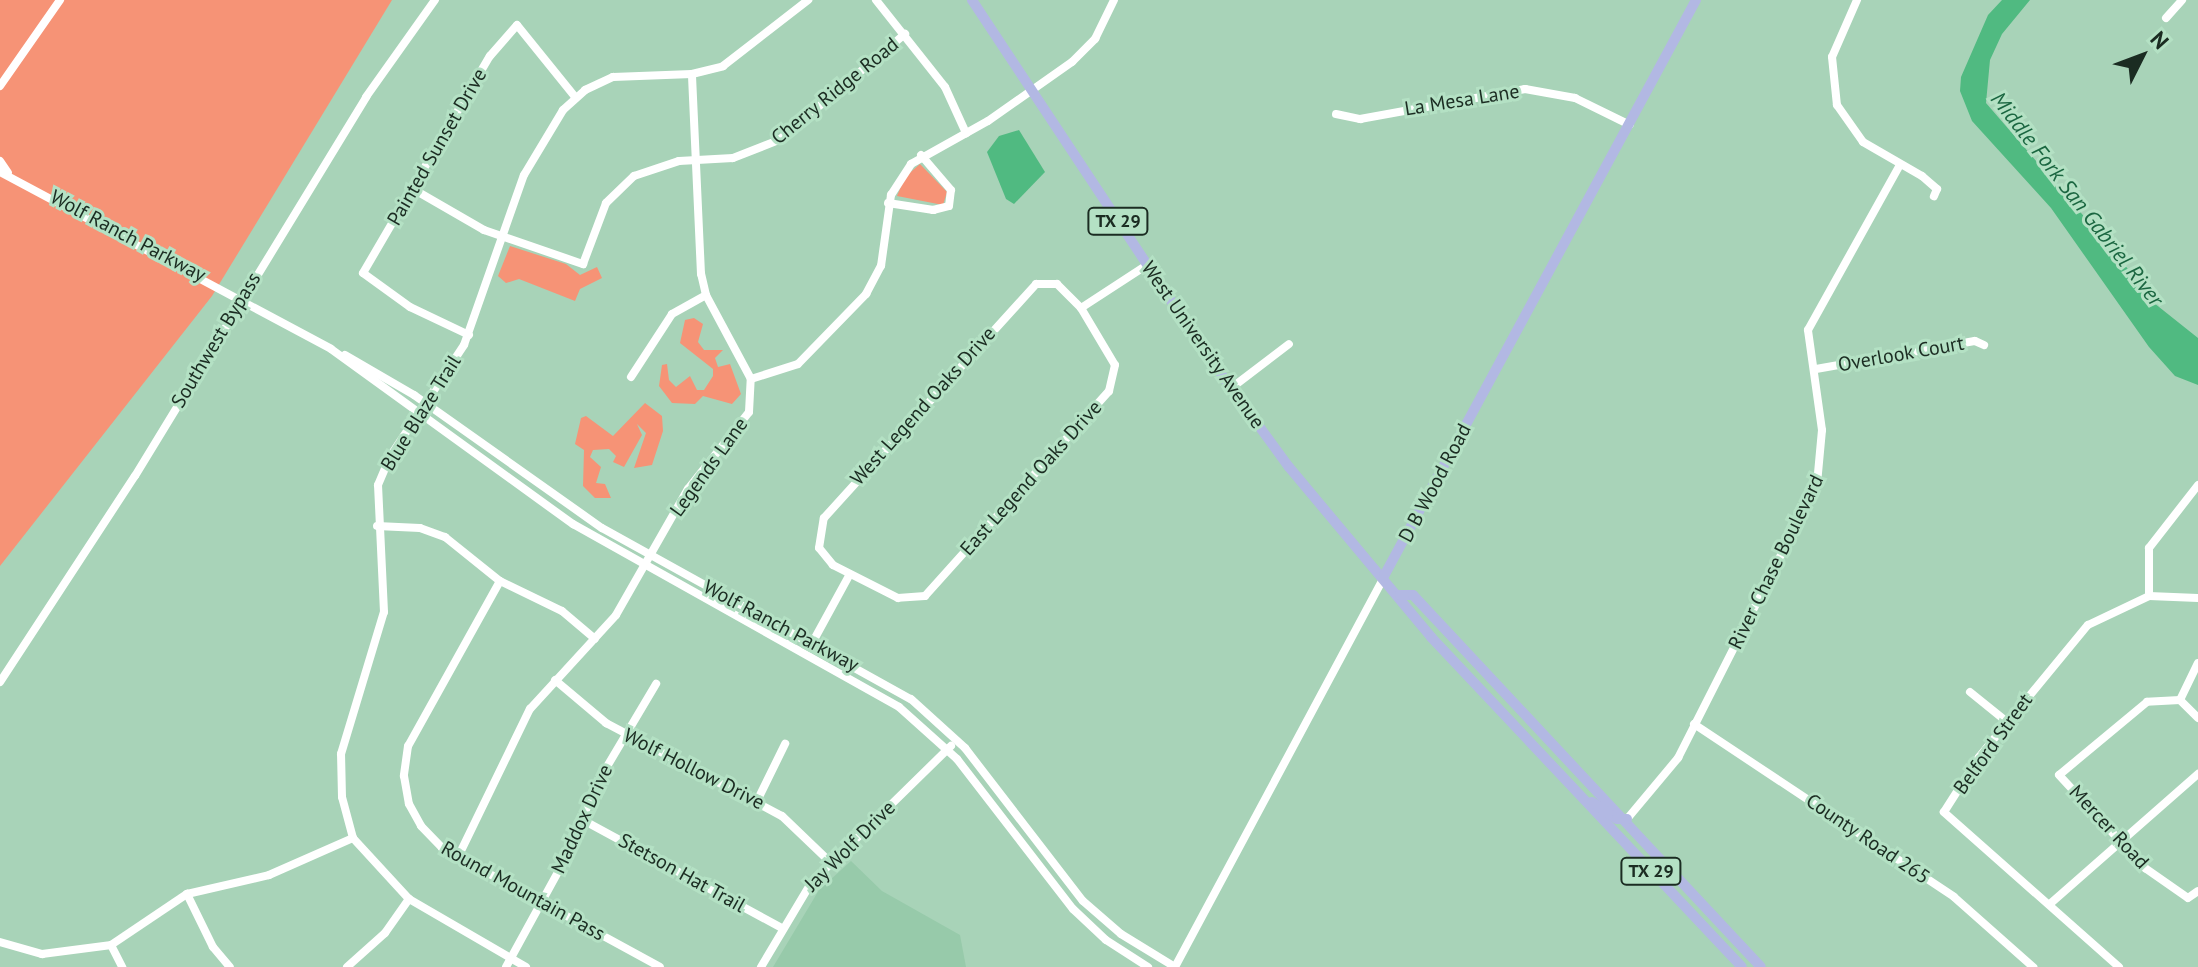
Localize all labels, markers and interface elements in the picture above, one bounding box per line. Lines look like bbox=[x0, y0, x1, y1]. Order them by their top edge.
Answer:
north arrow bbox=[2102, 16, 2182, 96]
text: N bbox=[2145, 25, 2175, 55]
street label: Cherry Ridge Road bbox=[766, 32, 904, 150]
street label: Painted Sunset Drive bbox=[382, 64, 492, 230]
street label: La Mesa Lane bbox=[1403, 79, 1521, 121]
water label: Middle Fork San Gabriel River bbox=[1985, 86, 2169, 312]
street label: Wolf Ranch Parkway bbox=[46, 185, 210, 287]
road number: TX 29 bbox=[1086, 207, 1150, 235]
street label: West University Avenue bbox=[1136, 256, 1270, 434]
street label: Southwest Bypass bbox=[166, 268, 266, 412]
street label: West Legend Oaks Drive bbox=[845, 322, 1001, 490]
street label: Overlook Court bbox=[1836, 331, 1966, 377]
street label: Blue Blaze Trail bbox=[376, 351, 466, 475]
street label: East Legend Oaks Drive bbox=[955, 396, 1107, 560]
street label: Legends Lane bbox=[665, 413, 753, 521]
street label: D B Wood Road bbox=[1394, 420, 1476, 546]
street label: River Chase Boulevard bbox=[1723, 471, 1829, 653]
street label: Wolf Ranch Parkway bbox=[699, 575, 863, 677]
street label: Belford Street bbox=[1948, 689, 2038, 799]
street label: Wolf Hollow Drive bbox=[619, 723, 769, 815]
street label: Maddox Drive bbox=[546, 760, 618, 878]
street label: Mercer Road bbox=[2064, 780, 2154, 874]
street label: County Road 265 bbox=[1801, 789, 1935, 889]
street label: Jay Wolf Drive bbox=[799, 795, 901, 897]
street label: Stetson Hat Trail bbox=[614, 828, 750, 918]
street label: Round Mountain Pass bbox=[437, 836, 609, 946]
road number: TX 29 bbox=[1619, 857, 1683, 885]

